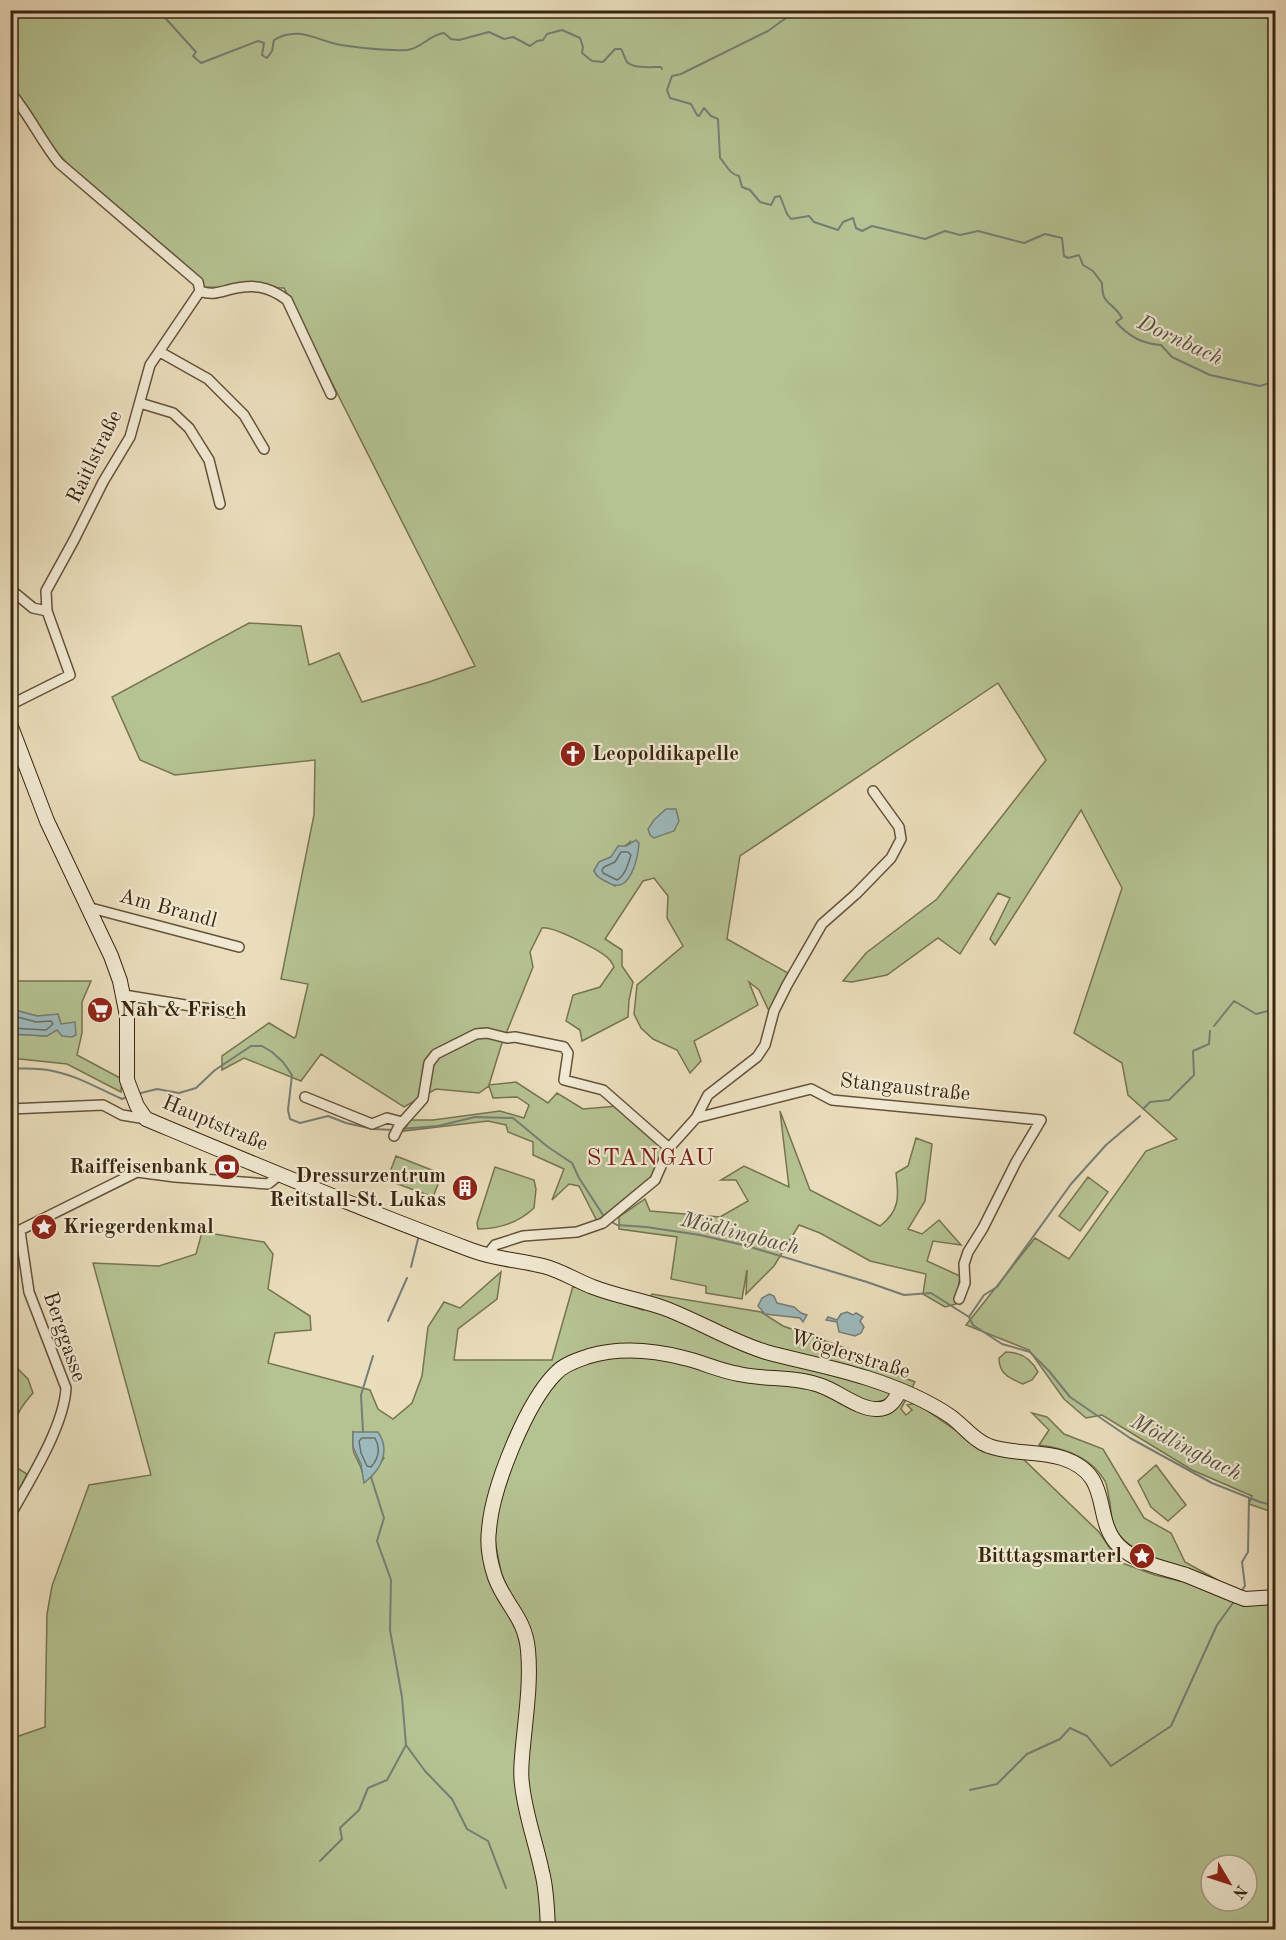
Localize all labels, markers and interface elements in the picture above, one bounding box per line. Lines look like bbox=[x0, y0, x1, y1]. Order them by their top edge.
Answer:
water label: Dornbach bbox=[1133, 311, 1226, 370]
street label: Raitlstraße bbox=[64, 407, 126, 507]
church icon: Leopoldikapelle bbox=[558, 739, 588, 769]
place label: Leopoldikapelle bbox=[592, 744, 739, 765]
street label: Am Brandl bbox=[117, 886, 219, 932]
supermarket icon: Nah & Frisch bbox=[85, 995, 115, 1025]
place label: Nah & Frisch bbox=[120, 1000, 247, 1021]
street label: Stangaustraße bbox=[839, 1071, 971, 1105]
street label: Hauptstraße bbox=[159, 1092, 271, 1156]
district label: STANGAU bbox=[586, 1147, 716, 1171]
bank icon: Raiffeisenbank bbox=[212, 1152, 242, 1182]
place label: Raiffeisenbank bbox=[69, 1157, 208, 1178]
place label: Dressurzentrum Reitstall-St. Lukas bbox=[269, 1166, 446, 1211]
building icon: Dressurzentrum Reitstall-St. Lukas bbox=[450, 1173, 480, 1203]
water label: Mödlingbach bbox=[678, 1208, 802, 1259]
place icon: Kriegerdenkmal bbox=[29, 1212, 59, 1242]
place label: Kriegerdenkmal bbox=[63, 1217, 214, 1238]
street label: Berggasse bbox=[39, 1289, 89, 1385]
street label: Wöglerstraße bbox=[788, 1327, 912, 1383]
water label: Mödlingbach bbox=[1126, 1410, 1245, 1485]
place icon: Bitttagsmarterl bbox=[1127, 1541, 1157, 1571]
place label: Bitttagsmarterl bbox=[977, 1546, 1122, 1567]
north arrow bbox=[1199, 1853, 1259, 1913]
text: N bbox=[1229, 1881, 1249, 1902]

